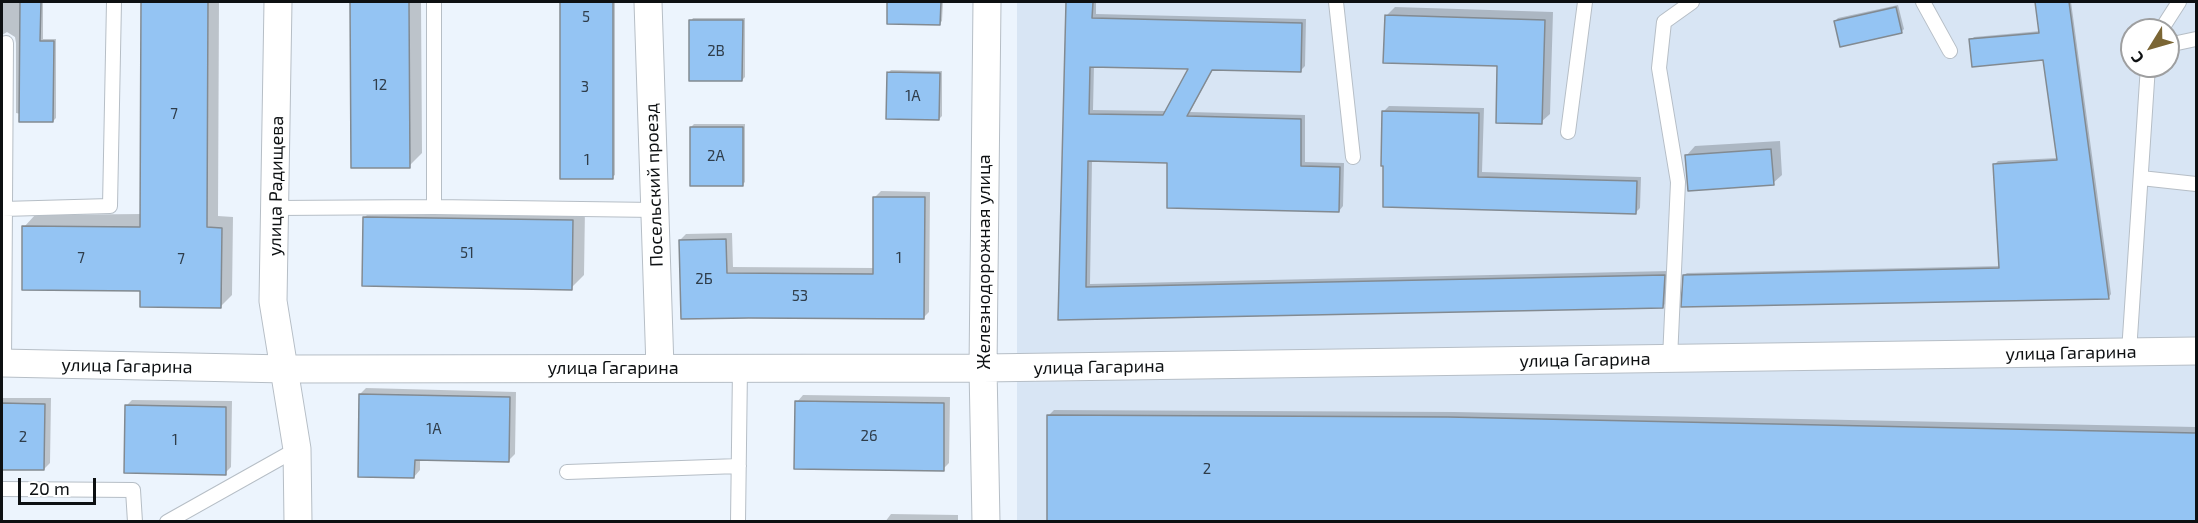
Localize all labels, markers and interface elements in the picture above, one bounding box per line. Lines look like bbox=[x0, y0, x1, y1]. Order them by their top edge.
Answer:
house number: 5 bbox=[582, 8, 590, 26]
north arrow bbox=[2120, 18, 2180, 78]
house number: 2В bbox=[707, 42, 725, 60]
text: С bbox=[2126, 48, 2147, 67]
house number: 12 bbox=[373, 76, 387, 94]
house number: 3 bbox=[581, 78, 589, 96]
house number: 1А bbox=[905, 87, 921, 105]
street label: Посельский проезд bbox=[640, 103, 668, 267]
house number: 7 bbox=[170, 105, 178, 123]
street label: улица Радищева bbox=[264, 116, 288, 256]
house number: 2А bbox=[707, 147, 725, 165]
house number: 1 bbox=[584, 151, 590, 169]
street label: Железнодорожная улица bbox=[973, 154, 995, 370]
house number: 51 bbox=[460, 244, 474, 262]
house number: 7 bbox=[77, 249, 85, 267]
house number: 1 bbox=[896, 249, 902, 267]
house number: 7 bbox=[177, 250, 185, 268]
house number: 2Б bbox=[695, 270, 713, 288]
house number: 53 bbox=[792, 287, 808, 305]
street label: улица Гагарина bbox=[2005, 341, 2137, 365]
street label: улица Гагарина bbox=[1519, 348, 1651, 372]
street label: улица Гагарина bbox=[61, 354, 193, 378]
street label: улица Гагарина bbox=[1033, 355, 1165, 379]
street label: улица Гагарина bbox=[547, 357, 679, 379]
house number: 1А bbox=[426, 420, 442, 438]
house number: 26 bbox=[860, 427, 878, 445]
house number: 2 bbox=[19, 428, 27, 446]
house number: 1 bbox=[172, 431, 178, 449]
house number: 2 bbox=[1203, 460, 1211, 478]
scale bar bbox=[21, 466, 99, 504]
text: 20 m bbox=[29, 477, 70, 499]

